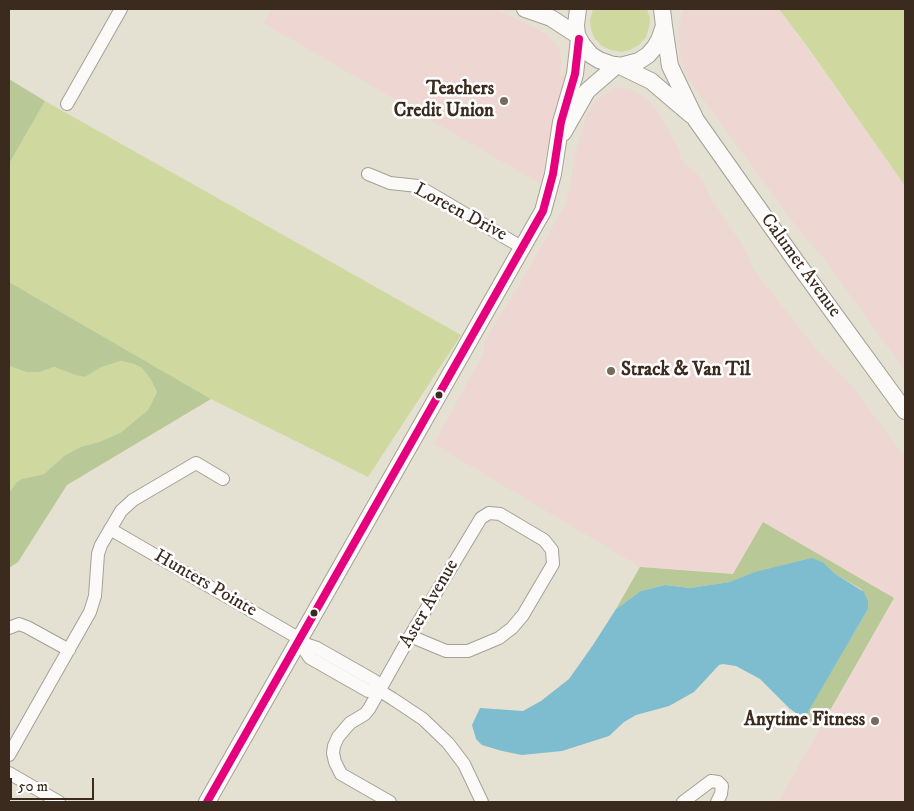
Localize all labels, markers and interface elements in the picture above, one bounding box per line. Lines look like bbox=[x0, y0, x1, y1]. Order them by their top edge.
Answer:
place label: Teachers Credit Union bbox=[394, 79, 494, 123]
marker: Teachers Credit Union bbox=[498, 95, 510, 107]
street label: Loreen Drive bbox=[410, 179, 510, 247]
street label: Calumet Avenue bbox=[755, 210, 845, 322]
place label: Strack & Van Til bbox=[621, 360, 750, 382]
marker: Strack & Van Til bbox=[605, 365, 617, 377]
unlabelled marker bbox=[434, 390, 444, 400]
street label: Hunters Pointe bbox=[150, 545, 260, 623]
street label: Aster Avenue bbox=[396, 556, 464, 652]
unlabelled marker bbox=[309, 608, 319, 618]
place label: Anytime Fitness bbox=[744, 710, 865, 732]
marker: Anytime Fitness bbox=[869, 715, 881, 727]
scale bar bbox=[12, 768, 96, 800]
text: 50 m bbox=[18, 777, 48, 796]

